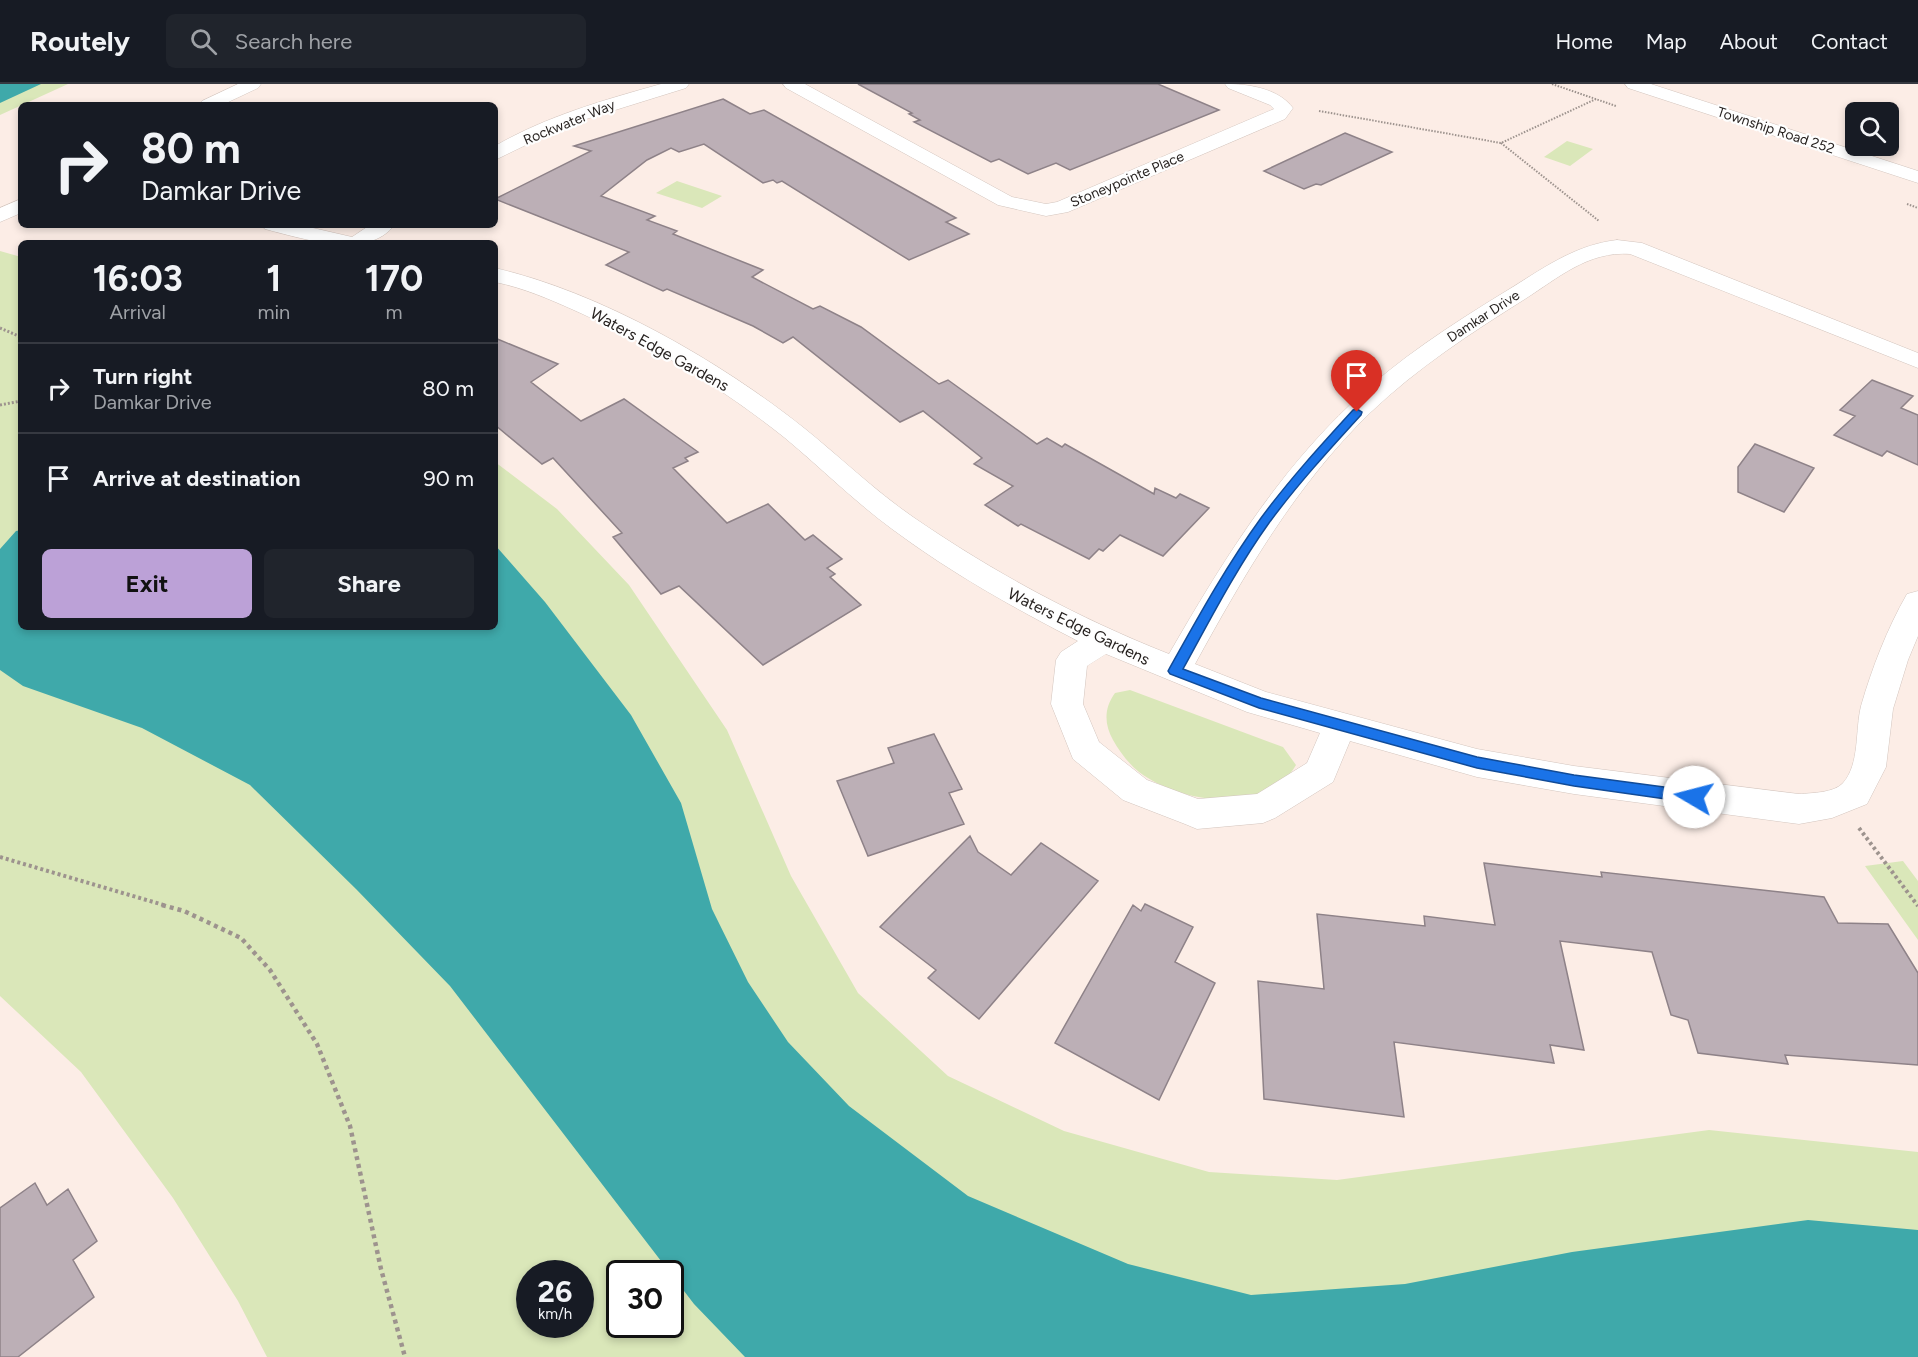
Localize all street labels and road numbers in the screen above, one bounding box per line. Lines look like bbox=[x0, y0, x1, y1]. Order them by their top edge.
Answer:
street label: Rockwater Way bbox=[521, 96, 618, 149]
street label: Township Road 252 bbox=[1715, 103, 1837, 157]
street label: Stoneypointe Place bbox=[1068, 148, 1187, 211]
street label: Damkar Drive bbox=[1444, 286, 1523, 346]
street label: Waters Edge Gardens bbox=[587, 303, 732, 395]
street label: Waters Edge Gardens bbox=[1005, 584, 1153, 669]

